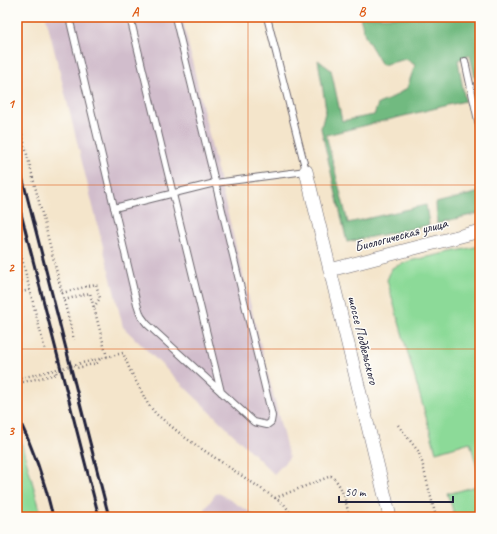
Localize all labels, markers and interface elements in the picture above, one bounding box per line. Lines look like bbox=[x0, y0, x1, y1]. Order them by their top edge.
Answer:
text: A bbox=[132, 4, 140, 20]
text: B bbox=[359, 4, 367, 20]
text: 1 bbox=[8, 96, 16, 112]
street label: Биологическая улица bbox=[353, 214, 450, 256]
text: 2 bbox=[8, 260, 15, 276]
street label: шоссе Подбельского bbox=[344, 294, 382, 387]
text: 3 bbox=[8, 423, 15, 439]
scale bar bbox=[339, 478, 453, 504]
text: 50 m bbox=[345, 484, 367, 500]

